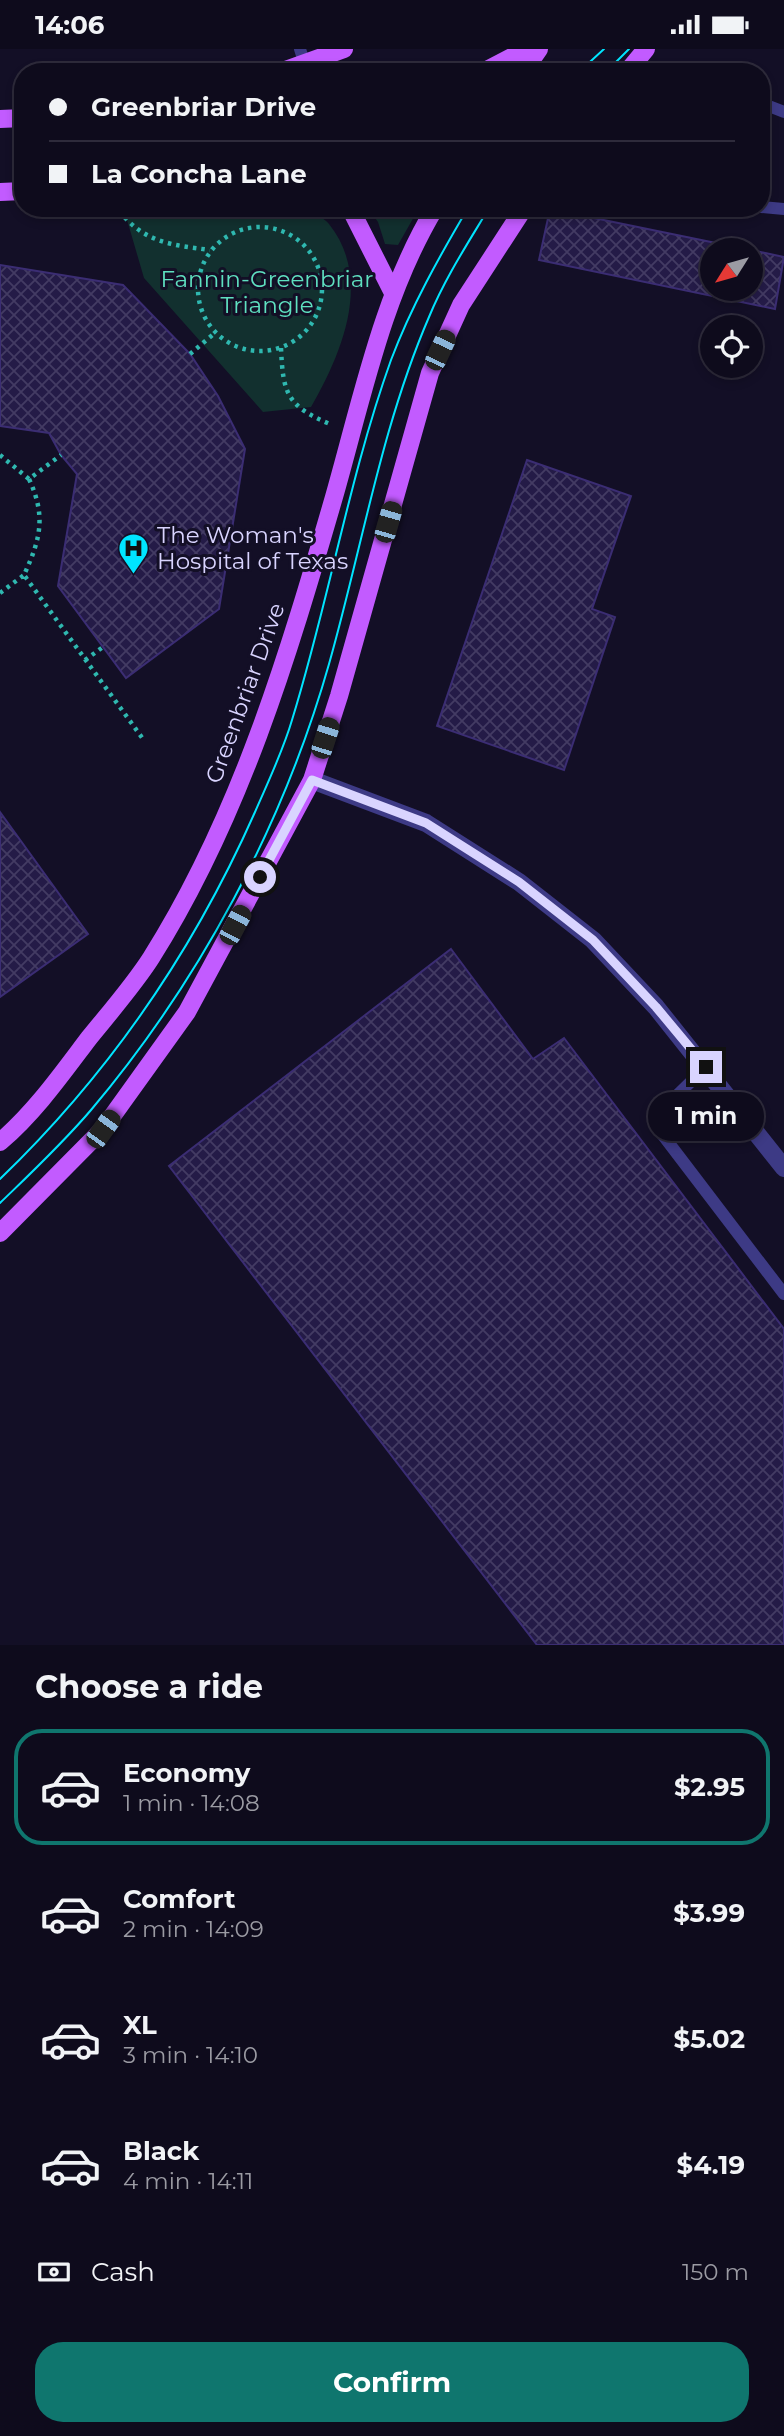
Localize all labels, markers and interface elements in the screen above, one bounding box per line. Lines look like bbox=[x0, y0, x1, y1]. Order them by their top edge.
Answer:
text: 14:06 bbox=[35, 9, 104, 41]
text: Greenbriar Drive bbox=[91, 91, 316, 123]
text: La Concha Lane bbox=[91, 158, 307, 190]
north arrow bbox=[700, 238, 763, 301]
map controls bbox=[700, 238, 763, 378]
park label: Fannin-Greenbriar Triangle bbox=[160, 265, 374, 319]
button: locate bbox=[700, 315, 763, 378]
car bbox=[422, 327, 459, 373]
car bbox=[373, 499, 404, 545]
place label: The Woman's Hospital of Texas bbox=[157, 521, 348, 575]
hospital icon: The Woman's Hospital of Texas bbox=[117, 531, 151, 575]
street label: Greenbriar Drive bbox=[199, 599, 291, 787]
car bbox=[309, 715, 342, 761]
route start bbox=[244, 861, 276, 893]
car bbox=[216, 902, 255, 948]
route end bbox=[690, 1051, 722, 1083]
callout: 1 min bbox=[648, 1091, 764, 1141]
text: 1 min bbox=[675, 1102, 737, 1130]
car bbox=[83, 1106, 124, 1152]
text: Choose a ride bbox=[35, 1667, 263, 1706]
icon: car bbox=[39, 1756, 102, 1819]
text: Economy bbox=[123, 1757, 250, 1789]
text: $2.95 bbox=[674, 1771, 745, 1803]
text: 1 min · 14:08 bbox=[123, 1789, 260, 1817]
icon: car bbox=[39, 1882, 102, 1945]
text: Comfort bbox=[123, 1883, 235, 1915]
text: $3.99 bbox=[673, 1897, 745, 1929]
text: 2 min · 14:09 bbox=[123, 1915, 264, 1943]
icon: car bbox=[39, 2008, 102, 2071]
text: XL bbox=[123, 2009, 157, 2041]
text: $5.02 bbox=[674, 2023, 745, 2055]
text: 3 min · 14:10 bbox=[123, 2041, 258, 2069]
icon: car bbox=[39, 2134, 102, 2197]
text: Black bbox=[123, 2135, 199, 2167]
text: $4.19 bbox=[677, 2149, 745, 2181]
text: 4 min · 14:11 bbox=[123, 2167, 253, 2195]
icon: cash bbox=[35, 2253, 73, 2291]
text: Cash bbox=[91, 2256, 155, 2288]
text: 150 m bbox=[682, 2258, 749, 2286]
button: Confirm bbox=[35, 2342, 749, 2422]

